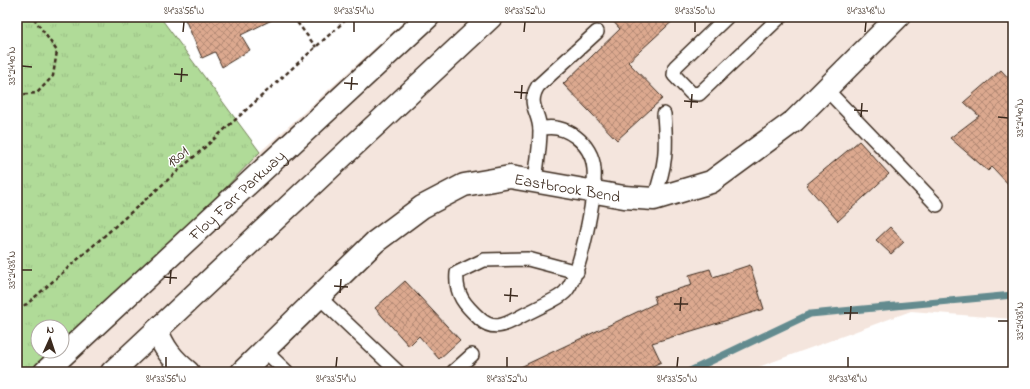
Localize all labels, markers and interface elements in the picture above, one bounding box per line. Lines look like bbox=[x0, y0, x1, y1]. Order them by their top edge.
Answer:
text: 84°33'56"W bbox=[164, 4, 204, 19]
text: 84°33'54"W bbox=[334, 4, 374, 19]
text: 84°33'52"W bbox=[505, 4, 546, 19]
text: 84°33'50"W bbox=[675, 4, 715, 19]
text: 84°33'48"W bbox=[847, 4, 885, 19]
text: 33°24'40"N bbox=[5, 46, 20, 85]
text: 33°24'40"N bbox=[1013, 98, 1028, 137]
street label: 1801 bbox=[162, 141, 195, 174]
street label: Floy Farr Parkway bbox=[183, 145, 292, 248]
street label: Eastbrook Bend bbox=[512, 168, 622, 210]
text: 33°24'38"N bbox=[5, 251, 20, 289]
text: 33°24'38"N bbox=[1013, 302, 1028, 340]
north arrow bbox=[30, 319, 70, 359]
text: N bbox=[46, 322, 55, 338]
text: 84°33'56"W bbox=[146, 372, 186, 387]
text: 84°33'54"W bbox=[316, 372, 356, 387]
text: 84°33'52"W bbox=[487, 372, 528, 387]
text: 84°33'50"W bbox=[657, 372, 697, 387]
text: 84°33'48"W bbox=[829, 372, 867, 387]

